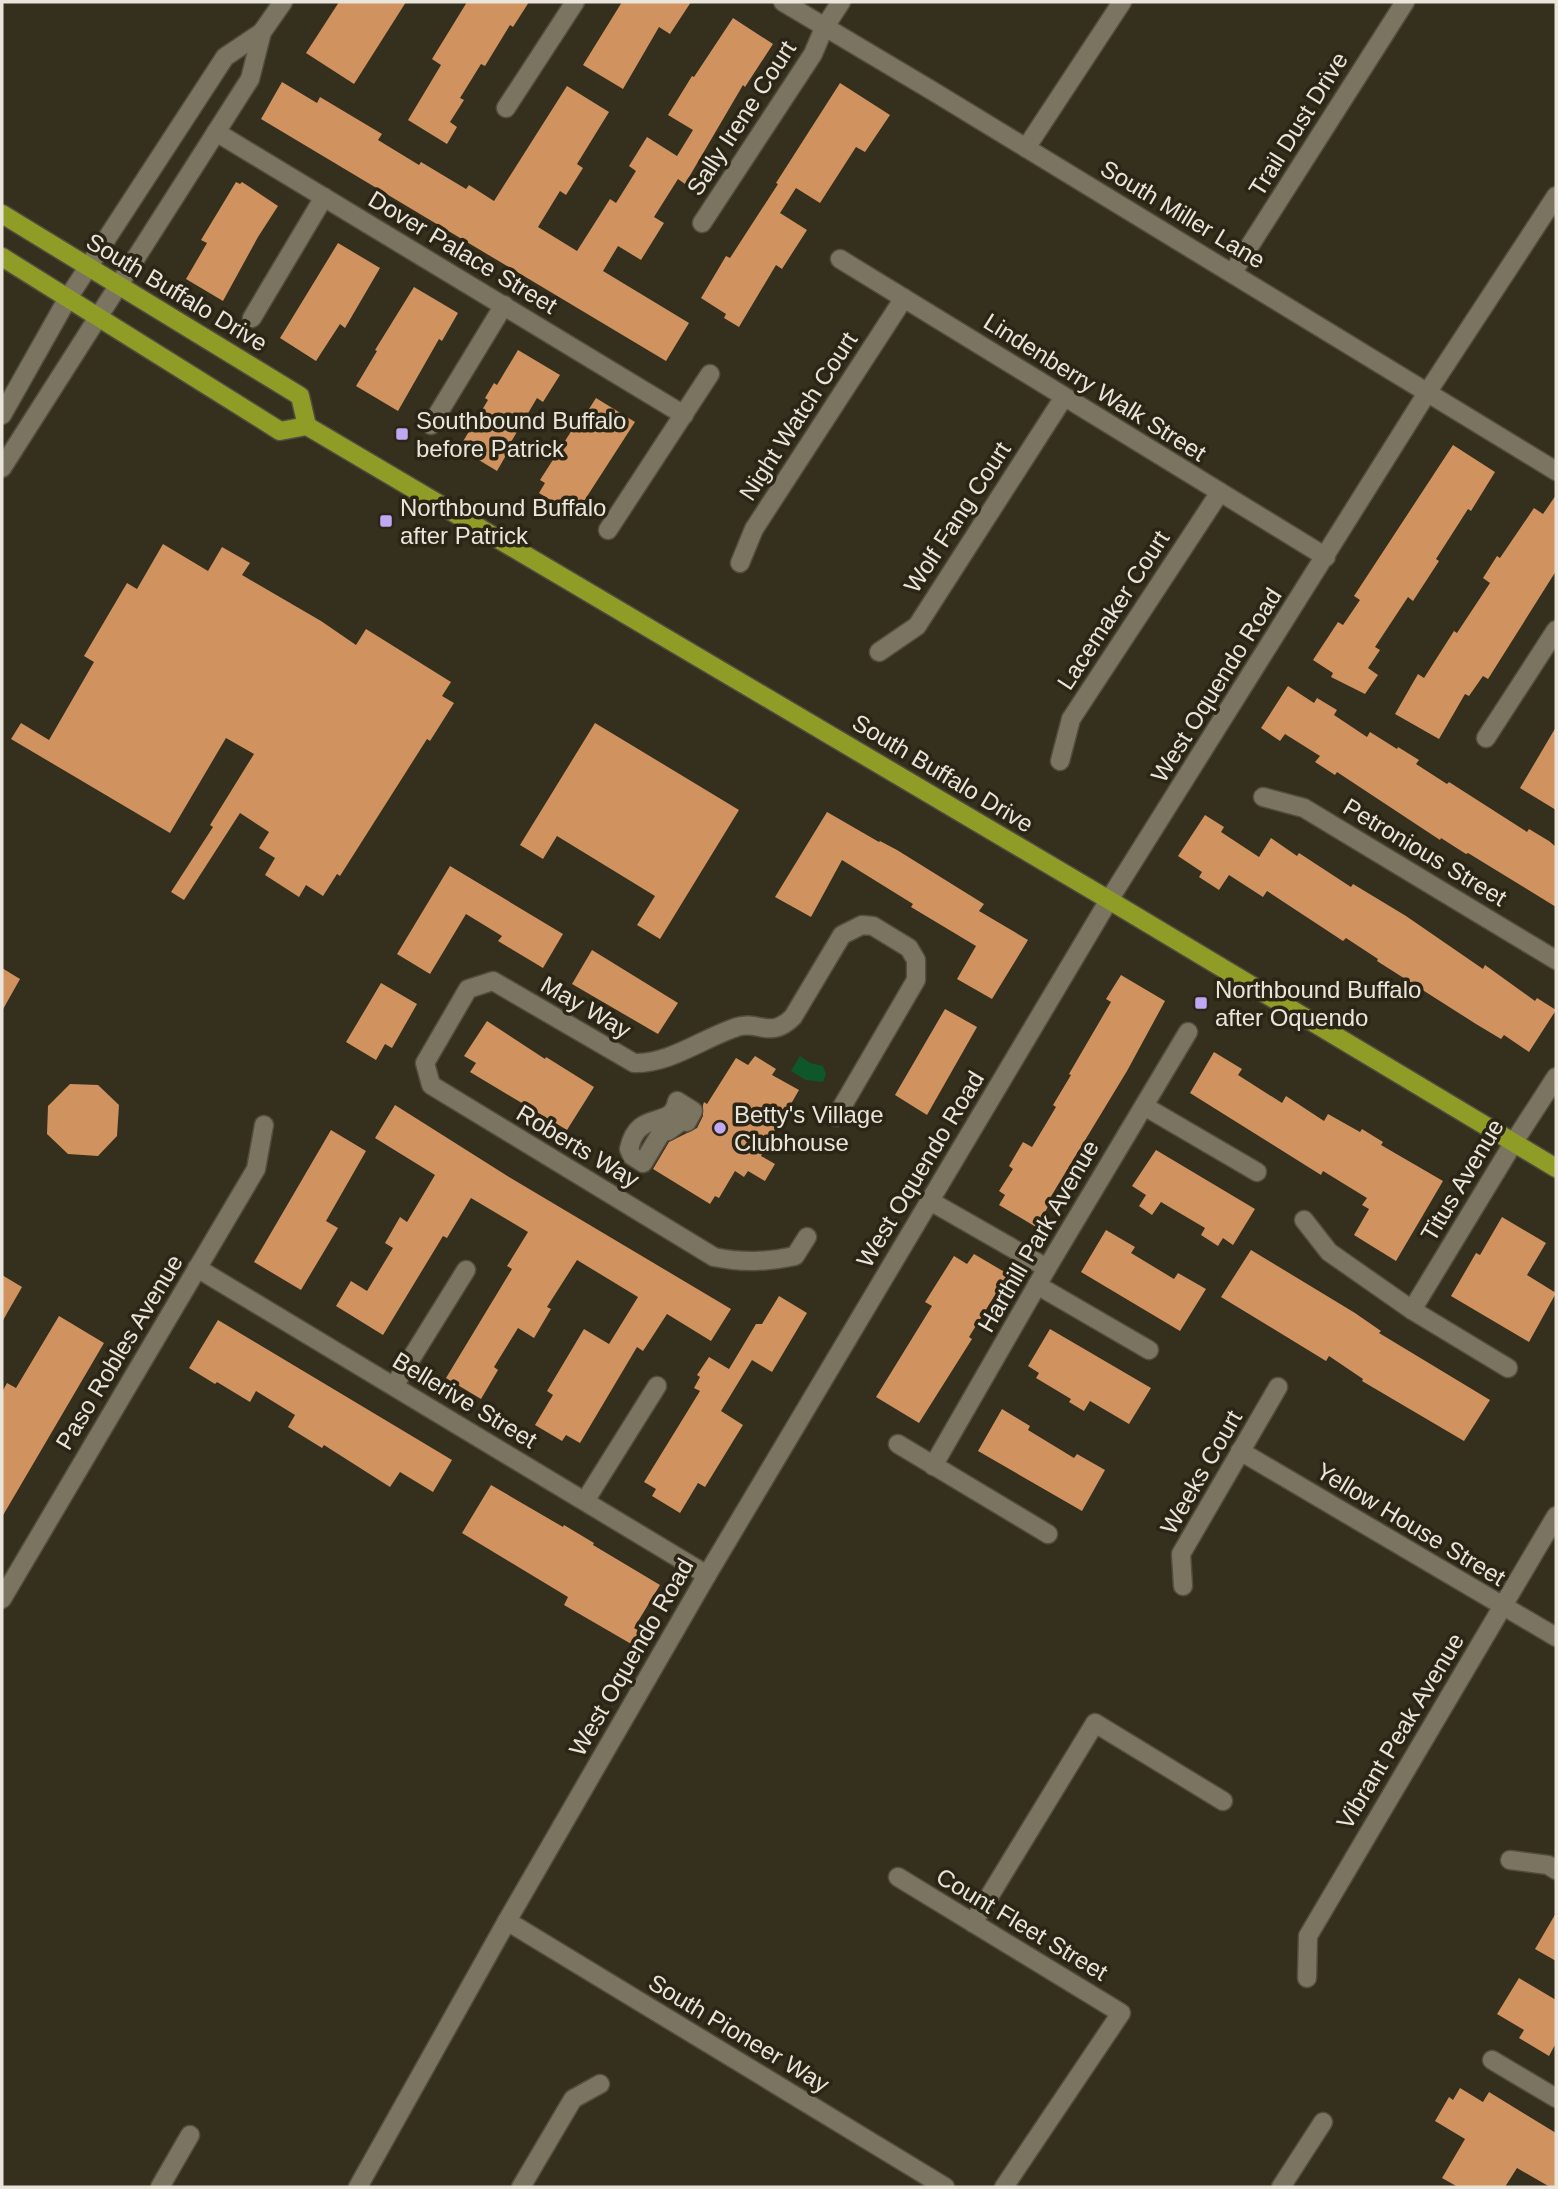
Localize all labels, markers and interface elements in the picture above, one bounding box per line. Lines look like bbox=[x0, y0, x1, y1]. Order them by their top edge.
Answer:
street label: Sally Irene Court bbox=[681, 35, 801, 200]
street label: Trail Dust Drive bbox=[1243, 47, 1353, 201]
street label: South Miller Lane bbox=[1096, 154, 1270, 274]
street label: Dover Palace Street bbox=[364, 185, 562, 319]
street label: South Buffalo Drive bbox=[82, 227, 272, 357]
street label: Lindenberry Walk Street bbox=[979, 308, 1211, 467]
street label: Night Watch Court bbox=[734, 327, 863, 505]
place label: Southbound Buffalo before Patrick bbox=[416, 407, 626, 462]
marker: Southbound Buffalo before Patrick bbox=[394, 426, 410, 442]
street label: Wolf Fang Court bbox=[898, 436, 1016, 597]
place label: Northbound Buffalo after Patrick bbox=[400, 494, 606, 549]
marker: Northbound Buffalo after Patrick bbox=[378, 513, 394, 529]
street label: Lacemaker Court bbox=[1052, 525, 1175, 695]
street label: West Oquendo Road bbox=[1145, 583, 1287, 787]
street label: South Buffalo Drive bbox=[848, 708, 1038, 838]
street label: Petronious Street bbox=[1339, 793, 1512, 911]
street label: May Way bbox=[536, 971, 636, 1043]
place label: Northbound Buffalo after Oquendo bbox=[1215, 976, 1421, 1031]
marker: Northbound Buffalo after Oquendo bbox=[1193, 995, 1209, 1011]
street label: West Oquendo Road bbox=[851, 1066, 989, 1272]
street label: Roberts Way bbox=[512, 1099, 644, 1193]
place label: Betty's Village Clubhouse bbox=[734, 1101, 884, 1156]
street label: Titus Avenue bbox=[1415, 1114, 1509, 1246]
marker: Betty's Village Clubhouse bbox=[712, 1120, 728, 1136]
street label: Harthill Park Avenue bbox=[972, 1135, 1104, 1337]
street label: Paso Robles Avenue bbox=[50, 1250, 188, 1454]
street label: Bellerive Street bbox=[388, 1347, 542, 1454]
street label: Weeks Court bbox=[1155, 1405, 1247, 1539]
street label: Yellow House Street bbox=[1312, 1457, 1510, 1591]
street label: West Oquendo Road bbox=[563, 1553, 699, 1761]
street label: Vibrant Peak Avenue bbox=[1331, 1628, 1469, 1834]
street label: Count Fleet Street bbox=[932, 1862, 1113, 1986]
street label: South Pioneer Way bbox=[644, 1968, 834, 2098]

